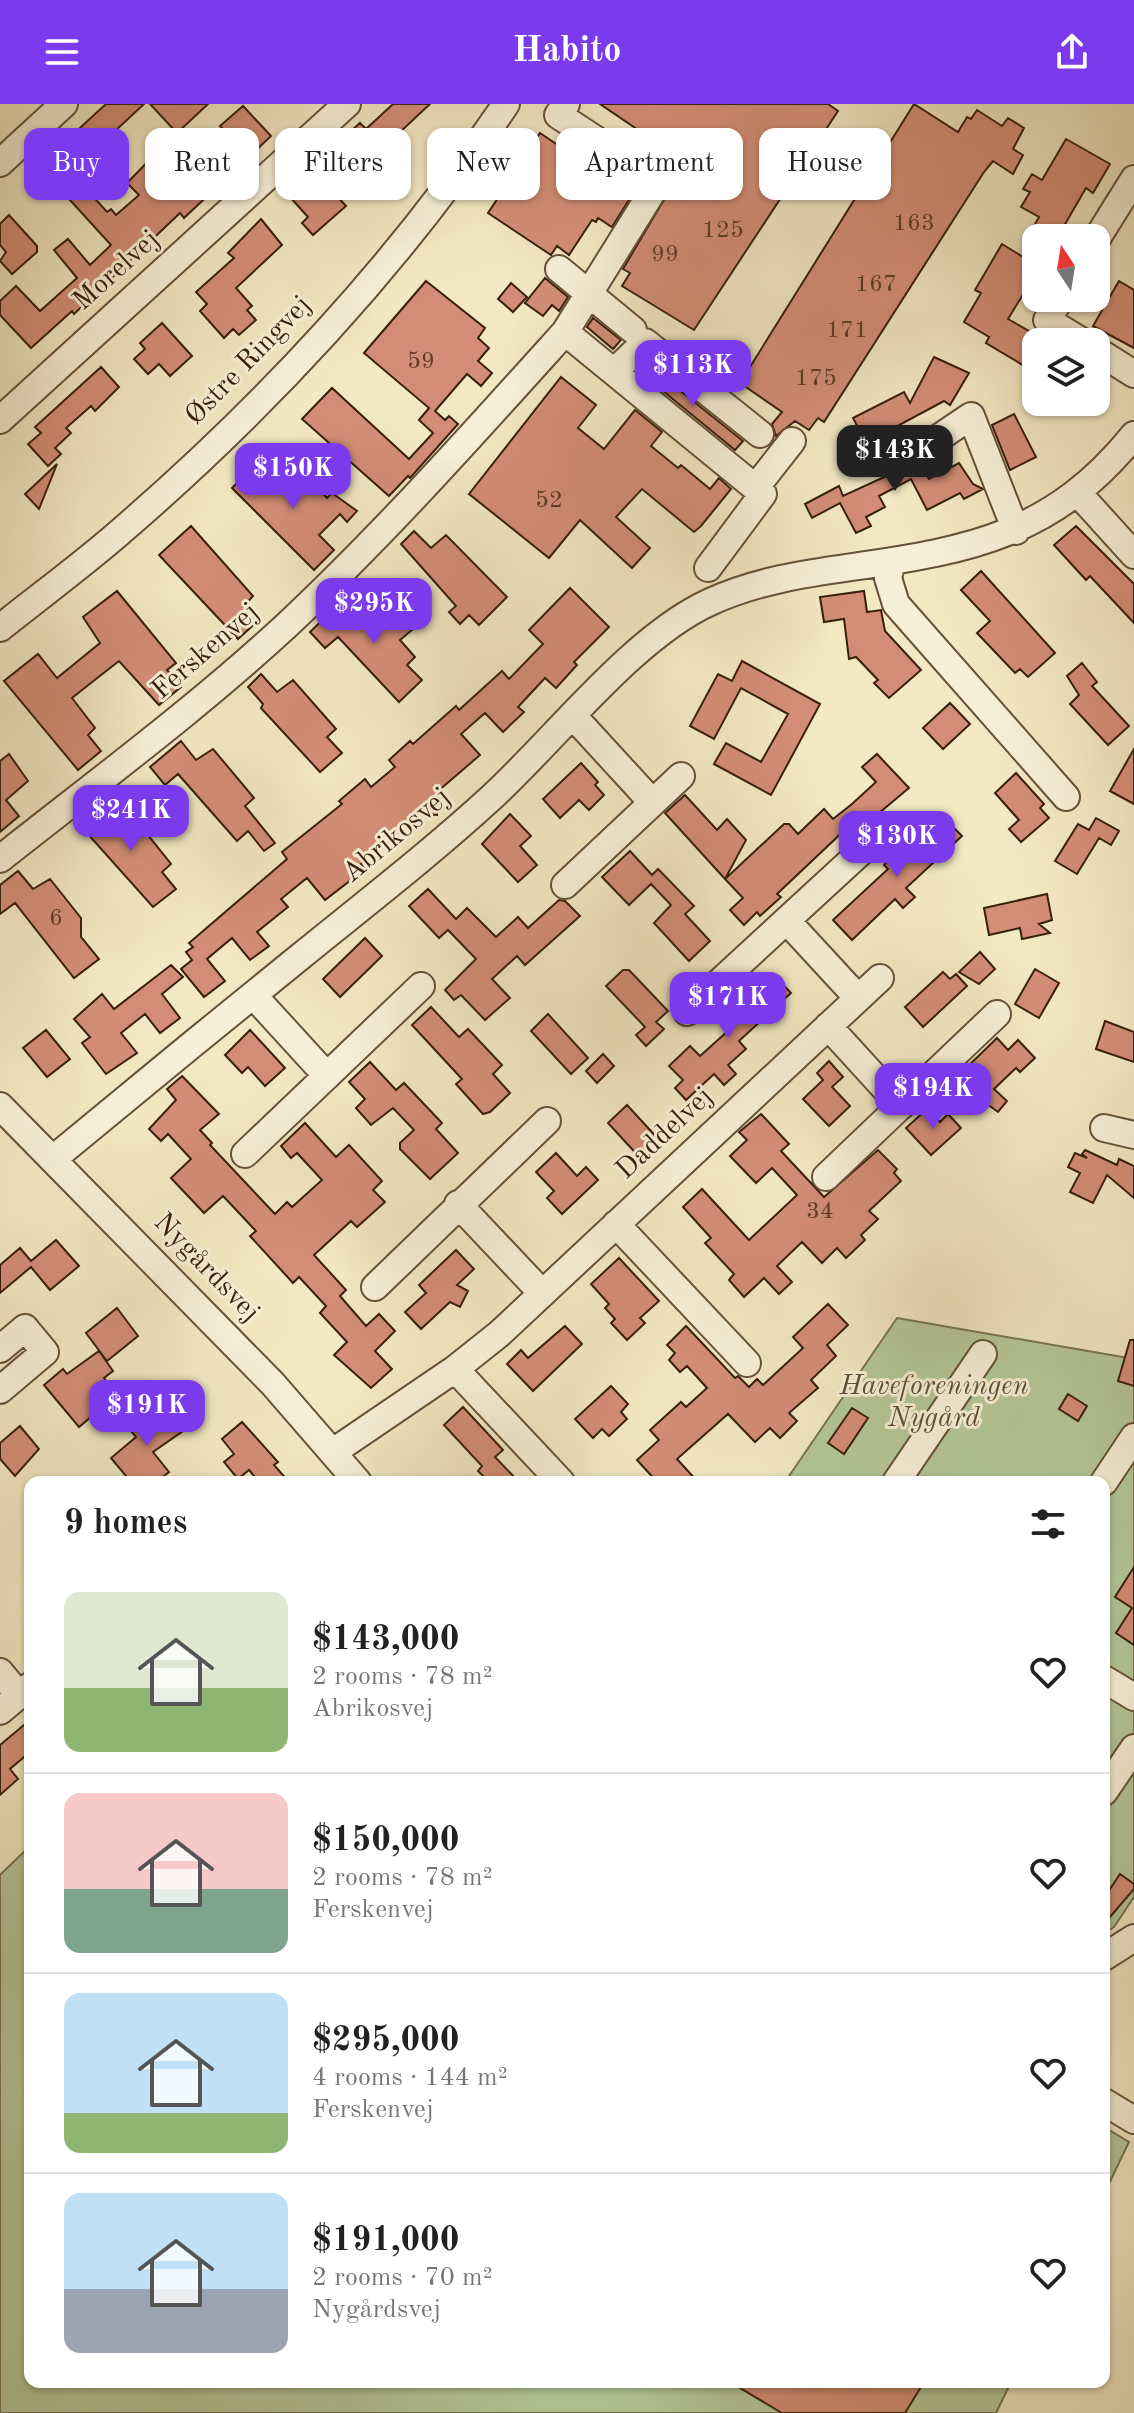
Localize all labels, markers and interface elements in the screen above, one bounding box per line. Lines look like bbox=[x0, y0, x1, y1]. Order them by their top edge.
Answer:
icon: menu bbox=[40, 30, 84, 74]
icon: share bbox=[1050, 30, 1094, 74]
text: Habito bbox=[513, 34, 621, 70]
chip: Buy bbox=[24, 128, 129, 200]
chip: Rent bbox=[145, 128, 259, 200]
chip: Filters bbox=[275, 128, 411, 200]
chip: New bbox=[427, 128, 540, 200]
chip: Apartment bbox=[556, 128, 743, 200]
chip: House bbox=[759, 128, 891, 200]
house number: 163 bbox=[893, 212, 935, 236]
house number: 125 bbox=[702, 219, 744, 243]
north arrow bbox=[1022, 224, 1110, 312]
map controls bbox=[1022, 224, 1110, 416]
street label: Morelvej bbox=[69, 226, 165, 316]
house number: 99 bbox=[651, 243, 679, 267]
house number: 167 bbox=[855, 273, 897, 297]
street label: Østre Ringvej bbox=[181, 291, 317, 431]
house number: 171 bbox=[826, 319, 868, 343]
button: layers bbox=[1022, 328, 1110, 416]
pin: $113K bbox=[637, 340, 749, 408]
house number: 59 bbox=[407, 350, 435, 374]
text: $113K bbox=[653, 353, 733, 379]
house number: 175 bbox=[795, 367, 837, 391]
pin: $143K bbox=[839, 425, 951, 493]
text: $143K bbox=[855, 438, 935, 464]
pin: $150K bbox=[237, 443, 349, 511]
text: $150K bbox=[253, 456, 333, 482]
house number: 52 bbox=[535, 489, 563, 513]
pin: $295K bbox=[318, 578, 430, 646]
text: $295K bbox=[334, 591, 414, 617]
street label: Ferskenvej bbox=[147, 598, 265, 706]
street label: Abrikosvej bbox=[338, 783, 456, 889]
pin: $241K bbox=[75, 785, 187, 853]
text: $241K bbox=[91, 798, 171, 824]
pin: $130K bbox=[841, 811, 953, 879]
text: $130K bbox=[857, 824, 937, 850]
house number: 6 bbox=[49, 907, 63, 931]
pin: $171K bbox=[672, 972, 784, 1040]
text: $171K bbox=[688, 985, 768, 1011]
pin: $194K bbox=[877, 1063, 989, 1131]
text: $194K bbox=[893, 1076, 973, 1102]
street label: Daddelvej bbox=[611, 1083, 719, 1185]
house number: 34 bbox=[806, 1200, 834, 1224]
street label: Nygårdsvej bbox=[148, 1208, 264, 1328]
park label: Haveforeningen Nygård bbox=[838, 1373, 1029, 1433]
pin: $191K bbox=[91, 1380, 203, 1448]
text: $191K bbox=[107, 1393, 187, 1419]
icon: filters bbox=[1026, 1502, 1070, 1546]
text: 9 homes bbox=[64, 1507, 187, 1541]
text: $143,000 bbox=[312, 1623, 460, 1657]
icon: home bbox=[128, 1624, 224, 1720]
icon: heart bbox=[1026, 1650, 1070, 1694]
text: 2 rooms · 78 m² bbox=[312, 1664, 493, 1690]
text: Abrikosvej bbox=[312, 1696, 433, 1722]
text: $150,000 bbox=[312, 1824, 460, 1858]
icon: home bbox=[128, 1825, 224, 1921]
icon: heart bbox=[1026, 1851, 1070, 1895]
text: 2 rooms · 78 m² bbox=[312, 1865, 493, 1891]
text: Ferskenvej bbox=[312, 1897, 434, 1923]
text: $295,000 bbox=[312, 2024, 460, 2058]
icon: home bbox=[128, 2025, 224, 2121]
icon: heart bbox=[1026, 2051, 1070, 2095]
text: 4 rooms · 144 m² bbox=[312, 2065, 508, 2091]
text: Ferskenvej bbox=[312, 2097, 434, 2123]
text: $191,000 bbox=[312, 2224, 460, 2258]
icon: home bbox=[128, 2225, 224, 2321]
icon: heart bbox=[1026, 2251, 1070, 2295]
text: 2 rooms · 70 m² bbox=[312, 2265, 493, 2291]
text: Nygårdsvej bbox=[312, 2297, 441, 2323]

